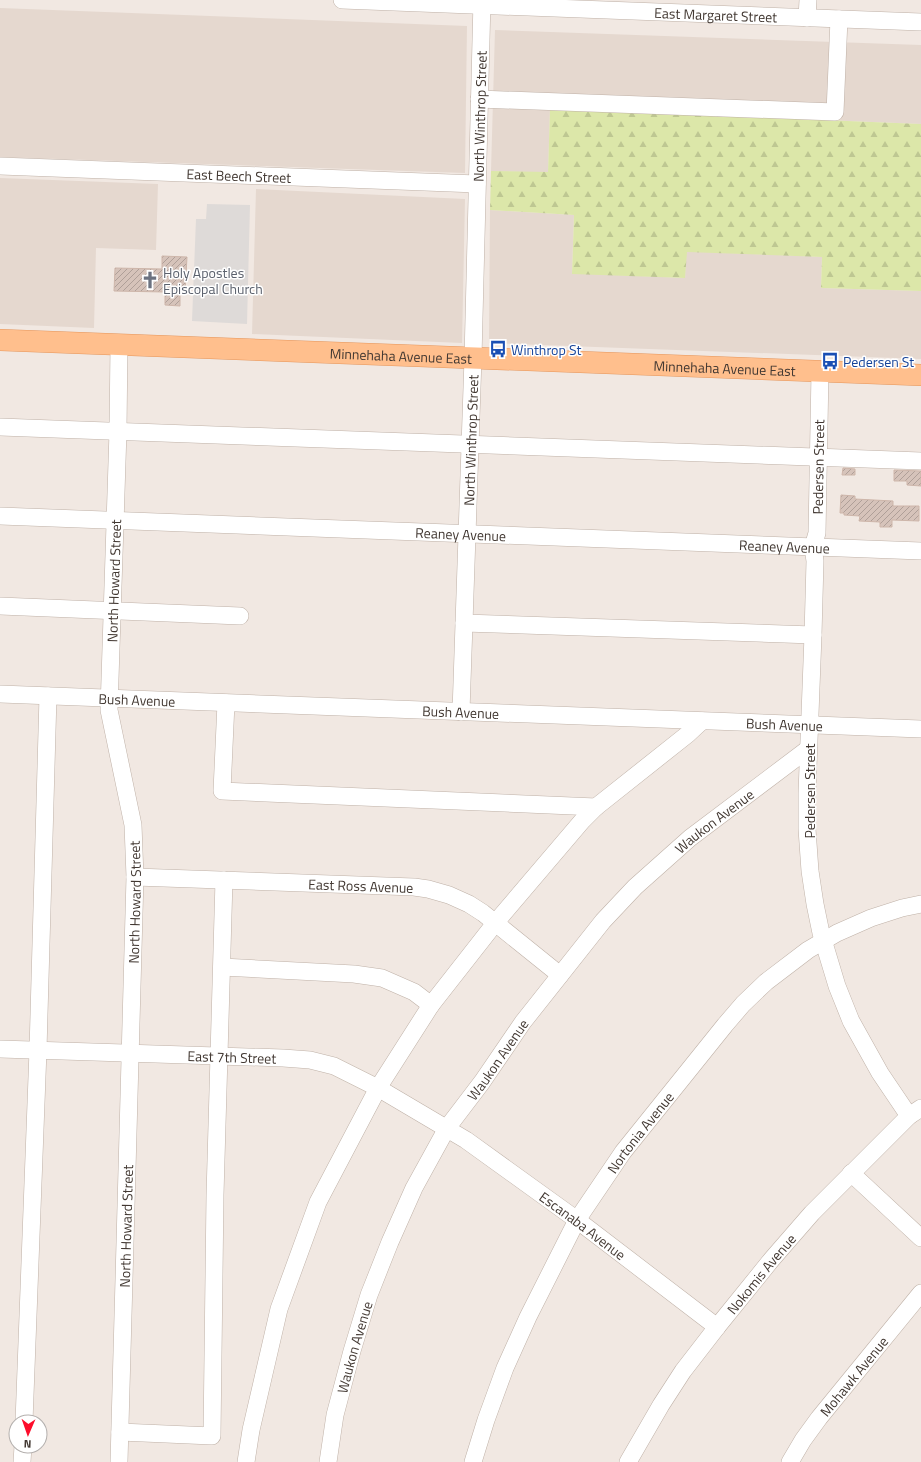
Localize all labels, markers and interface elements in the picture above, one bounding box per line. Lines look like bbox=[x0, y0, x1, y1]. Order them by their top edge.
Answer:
street label: East Margaret Street bbox=[654, 1, 778, 27]
street label: North Winthrop Street bbox=[467, 50, 491, 182]
street label: East Beech Street bbox=[186, 163, 292, 187]
place label: Holy Apostles Episcopal Church bbox=[163, 262, 263, 299]
church icon: Holy Apostles Episcopal Church bbox=[140, 270, 160, 290]
bus stop icon: Winthrop St bbox=[488, 339, 508, 359]
place label: Winthrop St bbox=[511, 339, 581, 360]
street label: Minnehaha Avenue East bbox=[329, 342, 472, 368]
bus stop icon: Pedersen St bbox=[820, 351, 840, 371]
place label: Pedersen St bbox=[843, 351, 914, 372]
street label: Minnehaha Avenue East bbox=[653, 354, 796, 381]
street label: North Winthrop Street bbox=[457, 374, 483, 506]
street label: Pedersen Street bbox=[807, 419, 829, 515]
street label: North Howard Street bbox=[101, 519, 126, 643]
street label: Reaney Avenue bbox=[415, 521, 506, 546]
street label: Reaney Avenue bbox=[739, 534, 830, 558]
street label: Bush Avenue bbox=[98, 687, 176, 711]
street label: Bush Avenue bbox=[422, 700, 500, 723]
street label: Bush Avenue bbox=[746, 712, 823, 736]
street label: Pedersen Street bbox=[799, 743, 820, 838]
street label: Waukon Avenue bbox=[670, 783, 758, 858]
street label: North Howard Street bbox=[122, 840, 145, 964]
street label: East Ross Avenue bbox=[308, 873, 414, 897]
street label: Waukon Avenue bbox=[461, 1014, 533, 1104]
street label: East 7th Street bbox=[187, 1044, 277, 1068]
street label: Nortonia Avenue bbox=[601, 1087, 678, 1177]
street label: North Howard Street bbox=[113, 1164, 138, 1288]
street label: Escanaba Avenue bbox=[535, 1186, 631, 1264]
street label: Nokomis Avenue bbox=[721, 1229, 800, 1318]
street label: Waukon Avenue bbox=[331, 1298, 377, 1396]
street label: Mohawk Avenue bbox=[814, 1331, 892, 1421]
north arrow bbox=[8, 1414, 48, 1454]
text: N bbox=[24, 1436, 32, 1452]

